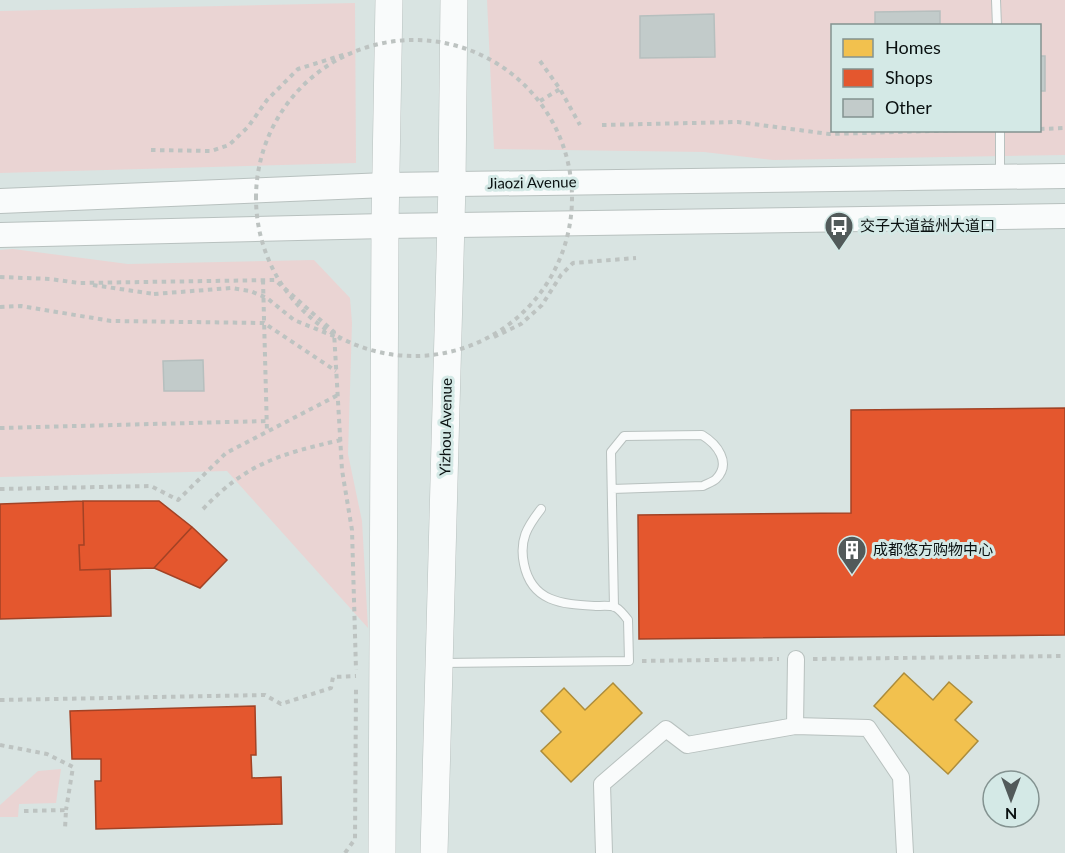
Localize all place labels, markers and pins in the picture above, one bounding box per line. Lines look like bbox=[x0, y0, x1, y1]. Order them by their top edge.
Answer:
bus stop icon: 交子大道益州大道口 bbox=[823, 210, 855, 252]
place label: 交子大道益州大道口 bbox=[860, 216, 995, 234]
building icon: 成都悠方购物中心 bbox=[836, 534, 868, 576]
place label: 成都悠方购物中心 bbox=[873, 540, 993, 558]

